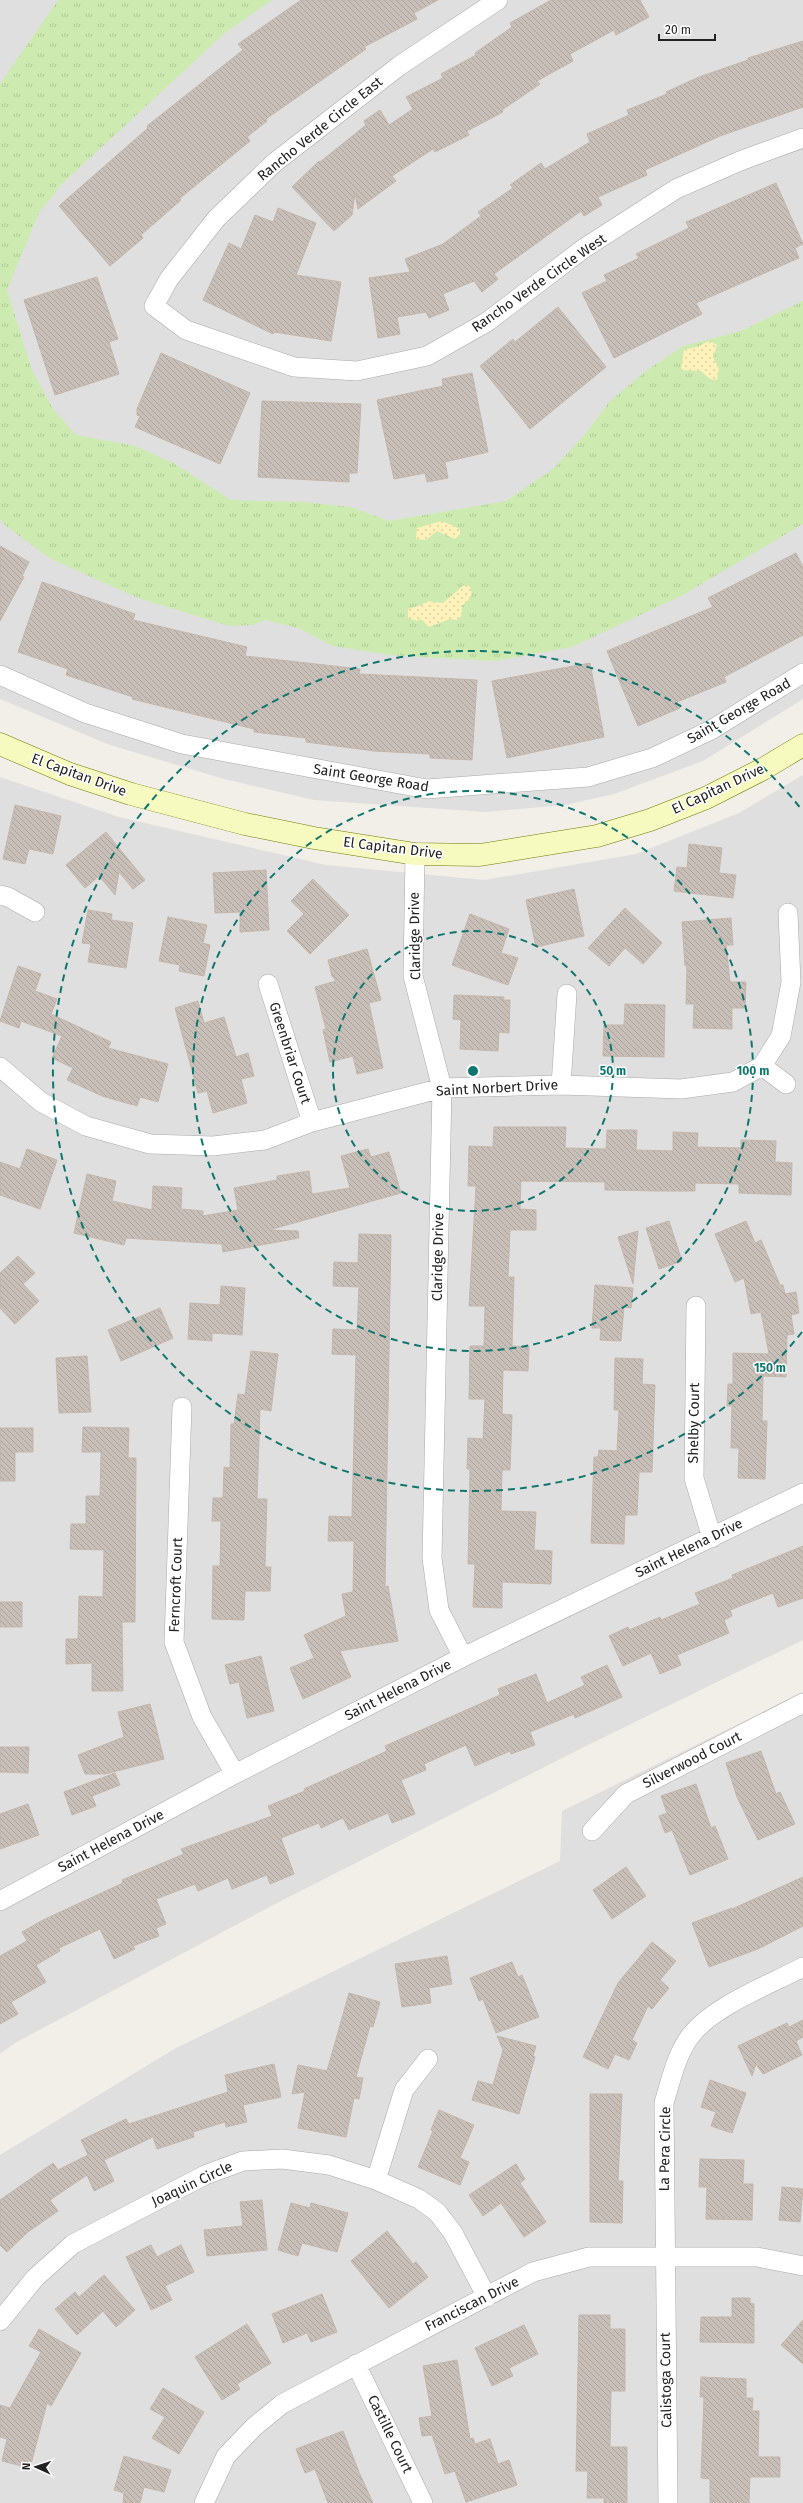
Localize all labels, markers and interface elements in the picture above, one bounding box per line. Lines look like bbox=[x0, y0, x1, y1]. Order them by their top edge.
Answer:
scale bar bbox=[659, 16, 715, 42]
text: 20 m bbox=[665, 23, 691, 37]
street label: Rancho Verde Circle East bbox=[254, 73, 387, 185]
street label: Rancho Verde Circle West bbox=[469, 230, 610, 336]
street label: Saint George Road bbox=[684, 674, 794, 748]
street label: El Capitan Drive bbox=[29, 750, 129, 800]
street label: Saint George Road bbox=[312, 760, 430, 796]
street label: El Capitan Drive bbox=[669, 760, 767, 818]
street label: El Capitan Drive bbox=[342, 833, 444, 863]
street label: Claridge Drive bbox=[406, 892, 424, 980]
street label: Greenbriar Court bbox=[266, 1000, 315, 1107]
centre of rings bbox=[466, 1064, 480, 1078]
text: 50 m bbox=[600, 1064, 626, 1078]
text: 100 m bbox=[737, 1064, 769, 1078]
street label: Saint Norbert Drive bbox=[436, 1076, 558, 1100]
street label: Claridge Drive bbox=[429, 1213, 447, 1301]
text: 150 m bbox=[754, 1361, 786, 1375]
street label: Shelby Court bbox=[685, 1382, 703, 1464]
street label: Saint Helena Drive bbox=[633, 1515, 745, 1581]
street label: Ferncroft Court bbox=[166, 1536, 186, 1633]
street label: Saint Helena Drive bbox=[342, 1656, 454, 1724]
street label: Silverwood Court bbox=[640, 1727, 745, 1792]
street label: Saint Helena Drive bbox=[55, 1806, 167, 1876]
street label: La Pera Circle bbox=[656, 2106, 674, 2192]
street label: Joaquin Circle bbox=[149, 2158, 235, 2210]
street label: Franciscan Drive bbox=[422, 2273, 522, 2335]
street label: Calistoga Court bbox=[657, 2331, 675, 2428]
street label: Castille Court bbox=[364, 2392, 417, 2477]
north arrow bbox=[16, 2447, 56, 2487]
text: N bbox=[20, 2463, 33, 2470]

